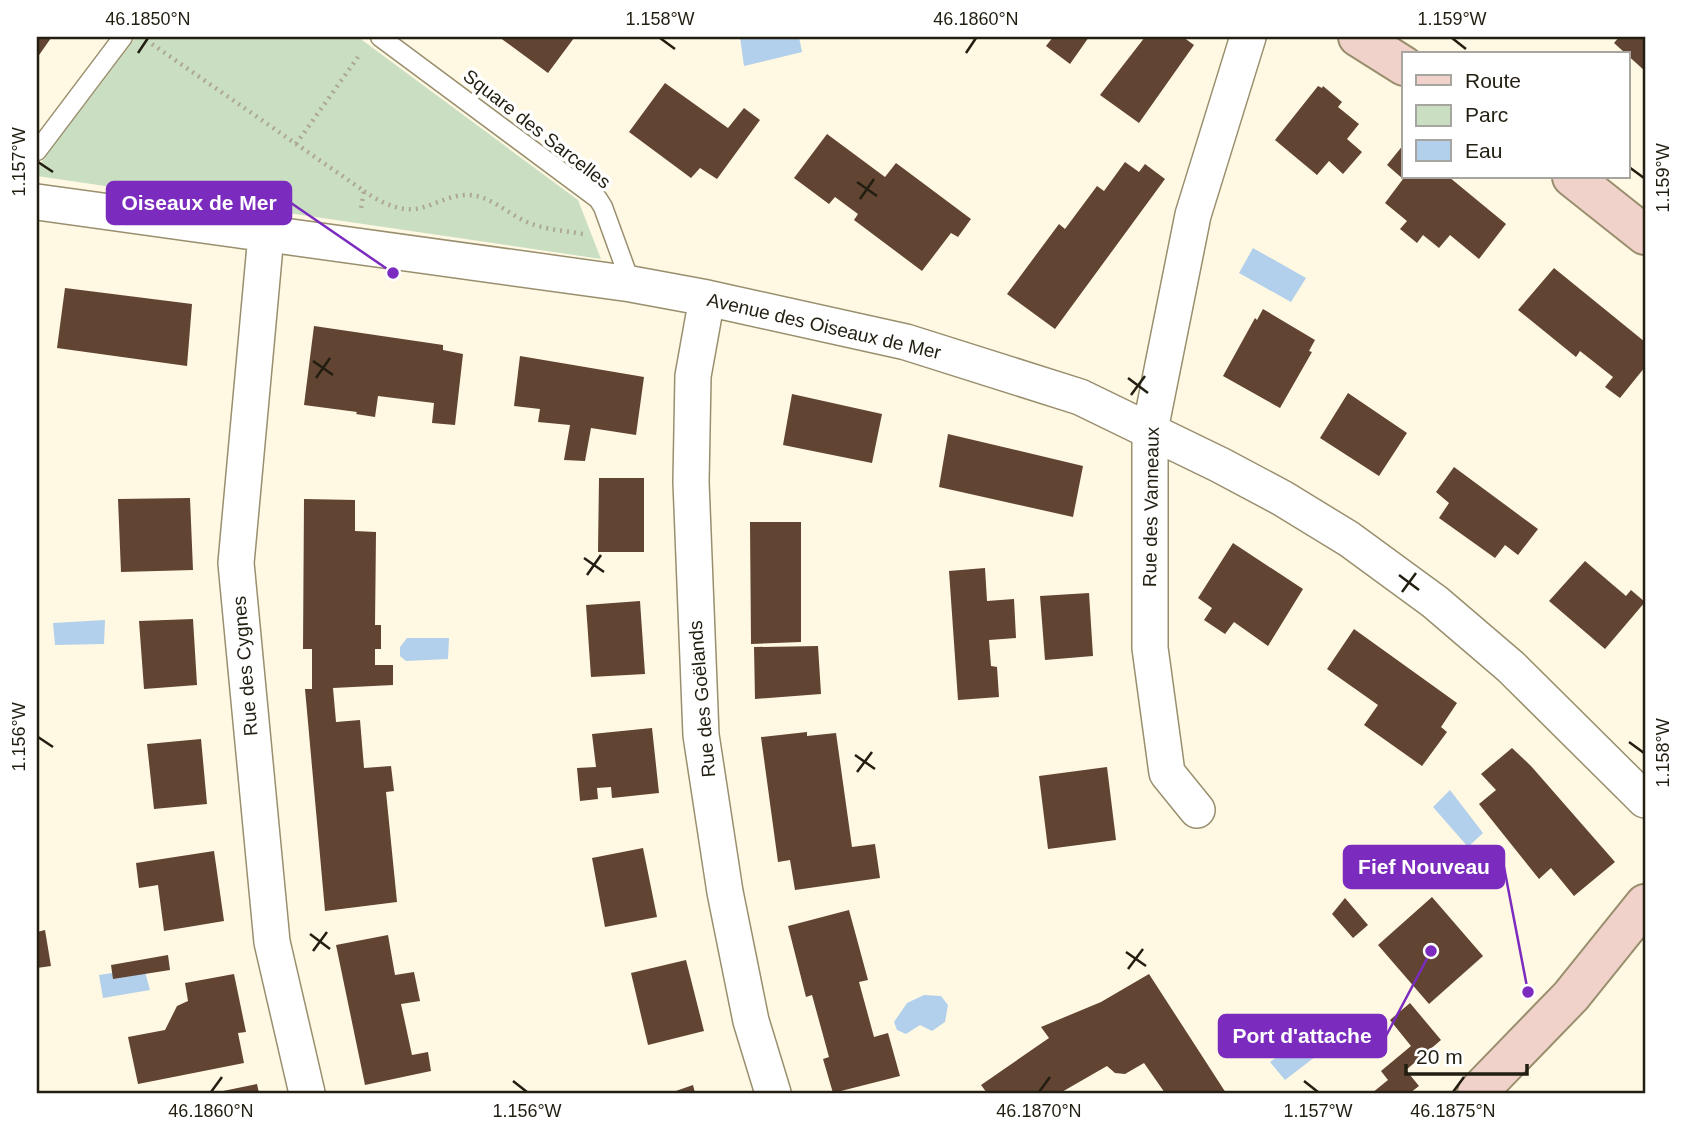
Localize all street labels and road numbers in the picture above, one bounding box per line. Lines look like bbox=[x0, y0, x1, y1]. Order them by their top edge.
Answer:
street label: Square des Sarcelles bbox=[459, 65, 615, 193]
street label: Avenue des Oiseaux de Mer bbox=[705, 289, 944, 363]
street label: Rue des Vanneaux bbox=[1139, 426, 1163, 587]
street label: Rue des Cygnes bbox=[228, 595, 262, 737]
street label: Rue des Goëlands bbox=[685, 620, 719, 778]

